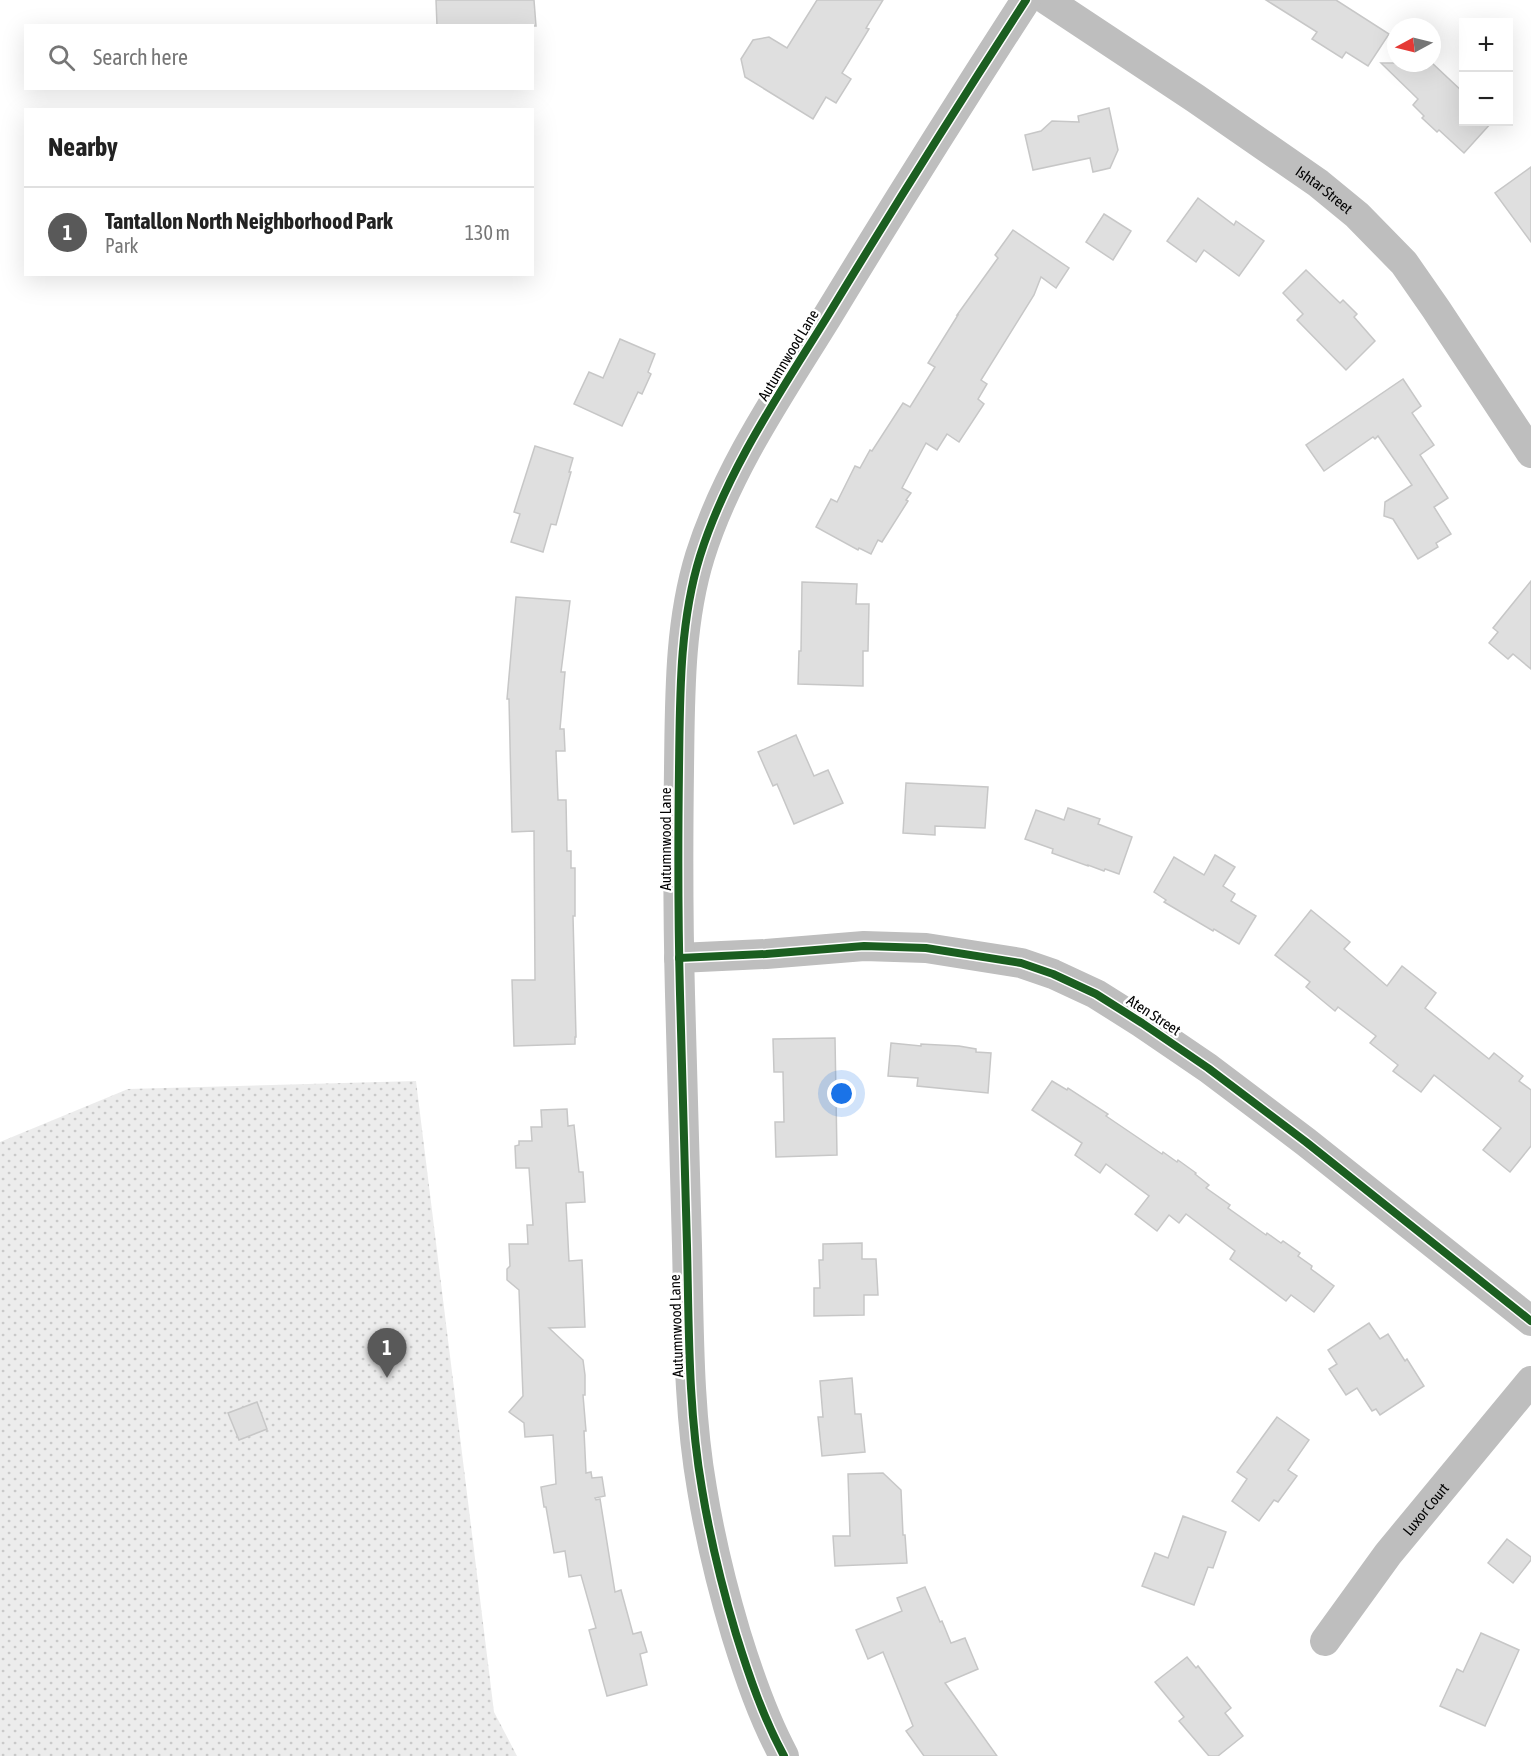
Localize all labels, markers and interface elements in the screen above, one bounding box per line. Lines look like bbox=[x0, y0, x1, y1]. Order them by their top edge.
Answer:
north arrow bbox=[1387, 18, 1441, 72]
map controls bbox=[1459, 18, 1513, 126]
button: + bbox=[1459, 18, 1513, 72]
search box bbox=[24, 24, 534, 90]
icon: search bbox=[45, 41, 78, 74]
text: Search here bbox=[93, 44, 188, 70]
button: − bbox=[1459, 72, 1513, 126]
text: Nearby bbox=[48, 132, 118, 162]
street label: Ishtar Street bbox=[1293, 162, 1356, 217]
text: Tantallon North Neighborhood Park bbox=[105, 208, 393, 234]
text: 1 bbox=[63, 221, 72, 244]
text: 130 m bbox=[465, 221, 510, 244]
text: Park bbox=[105, 234, 138, 257]
street label: Autumnwood Lane bbox=[754, 306, 822, 404]
street label: Autumnwood Lane bbox=[657, 787, 674, 891]
street label: Aten Street bbox=[1124, 991, 1184, 1039]
your location bbox=[827, 1079, 856, 1108]
street label: Autumnwood Lane bbox=[666, 1274, 686, 1378]
pin: 1 bbox=[368, 1328, 406, 1378]
street label: Luxor Court bbox=[1399, 1479, 1452, 1538]

